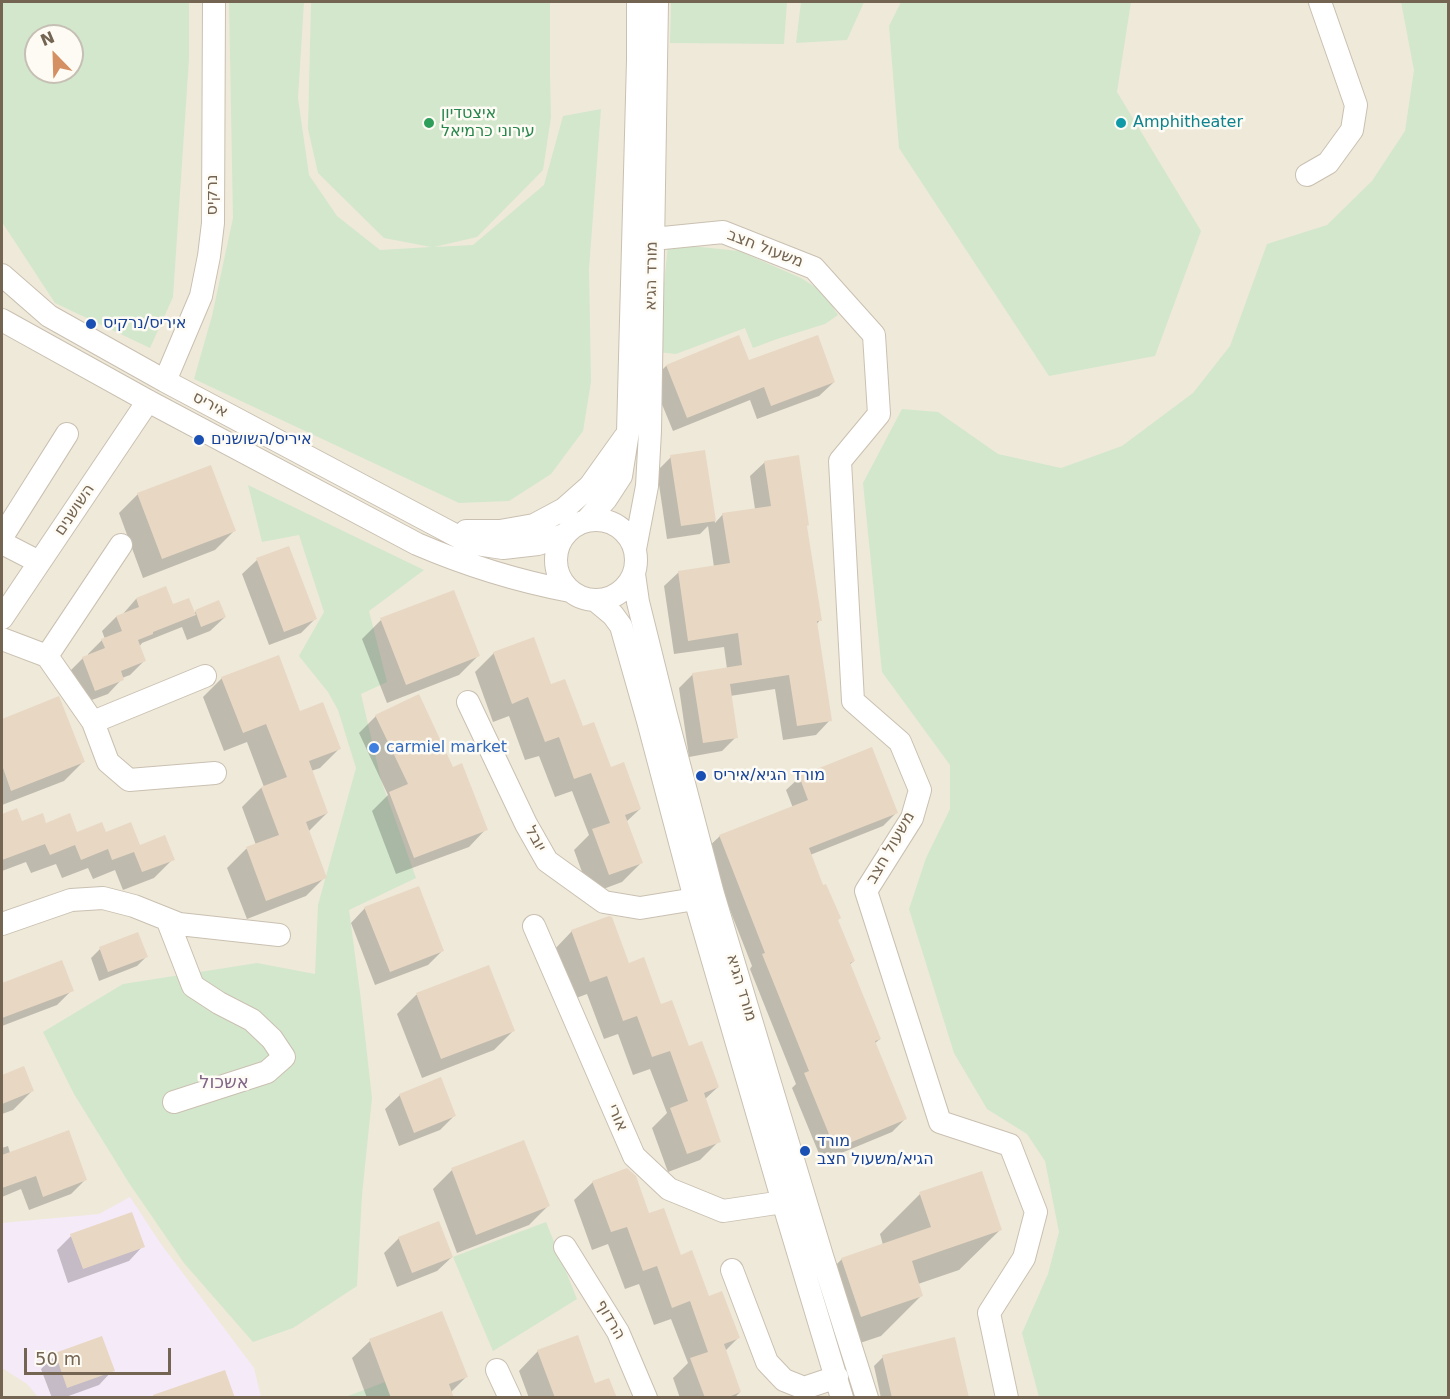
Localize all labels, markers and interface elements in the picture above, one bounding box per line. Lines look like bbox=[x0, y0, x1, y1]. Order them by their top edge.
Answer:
north arrow bbox=[24, 24, 84, 84]
text: N bbox=[38, 27, 57, 50]
place label: איצטדיון עירוני כרמיאל bbox=[441, 104, 535, 142]
place label: Amphitheater bbox=[1133, 113, 1243, 133]
marker: איצטדיון עירוני כרמיאל bbox=[422, 116, 436, 130]
marker: Amphitheater bbox=[1114, 116, 1128, 130]
street label: נרקיס bbox=[203, 175, 223, 215]
street label: משעול חצב bbox=[724, 226, 806, 272]
street label: מורד הגיא bbox=[642, 241, 662, 311]
place label: איריס/נרקיס bbox=[103, 314, 186, 334]
marker: איריס/נרקיס bbox=[84, 317, 98, 331]
street label: איריס bbox=[189, 388, 231, 422]
place label: איריס/השושנים bbox=[211, 430, 312, 450]
marker: איריס/השושנים bbox=[192, 433, 206, 447]
street label: השושנים bbox=[51, 481, 99, 539]
place label: carmiel market bbox=[386, 738, 507, 758]
marker: carmiel market bbox=[367, 741, 381, 755]
place label: מורד הגיא/איריס bbox=[713, 766, 825, 786]
marker: מורד הגיא/איריס bbox=[694, 769, 708, 783]
street label: משעול חצב bbox=[863, 809, 919, 887]
street label: יובל bbox=[520, 823, 550, 855]
street label: מורד הגיא bbox=[722, 952, 760, 1024]
district label: אשכול bbox=[199, 1072, 249, 1094]
street label: אורי bbox=[603, 1101, 631, 1135]
place label: מורד הגיא/משעול חצב bbox=[817, 1132, 934, 1170]
marker: מורד הגיא/משעול חצב bbox=[798, 1144, 812, 1158]
street label: הרדוף bbox=[591, 1297, 629, 1343]
scale bar bbox=[27, 1336, 174, 1374]
text: 50 m bbox=[35, 1348, 81, 1369]

